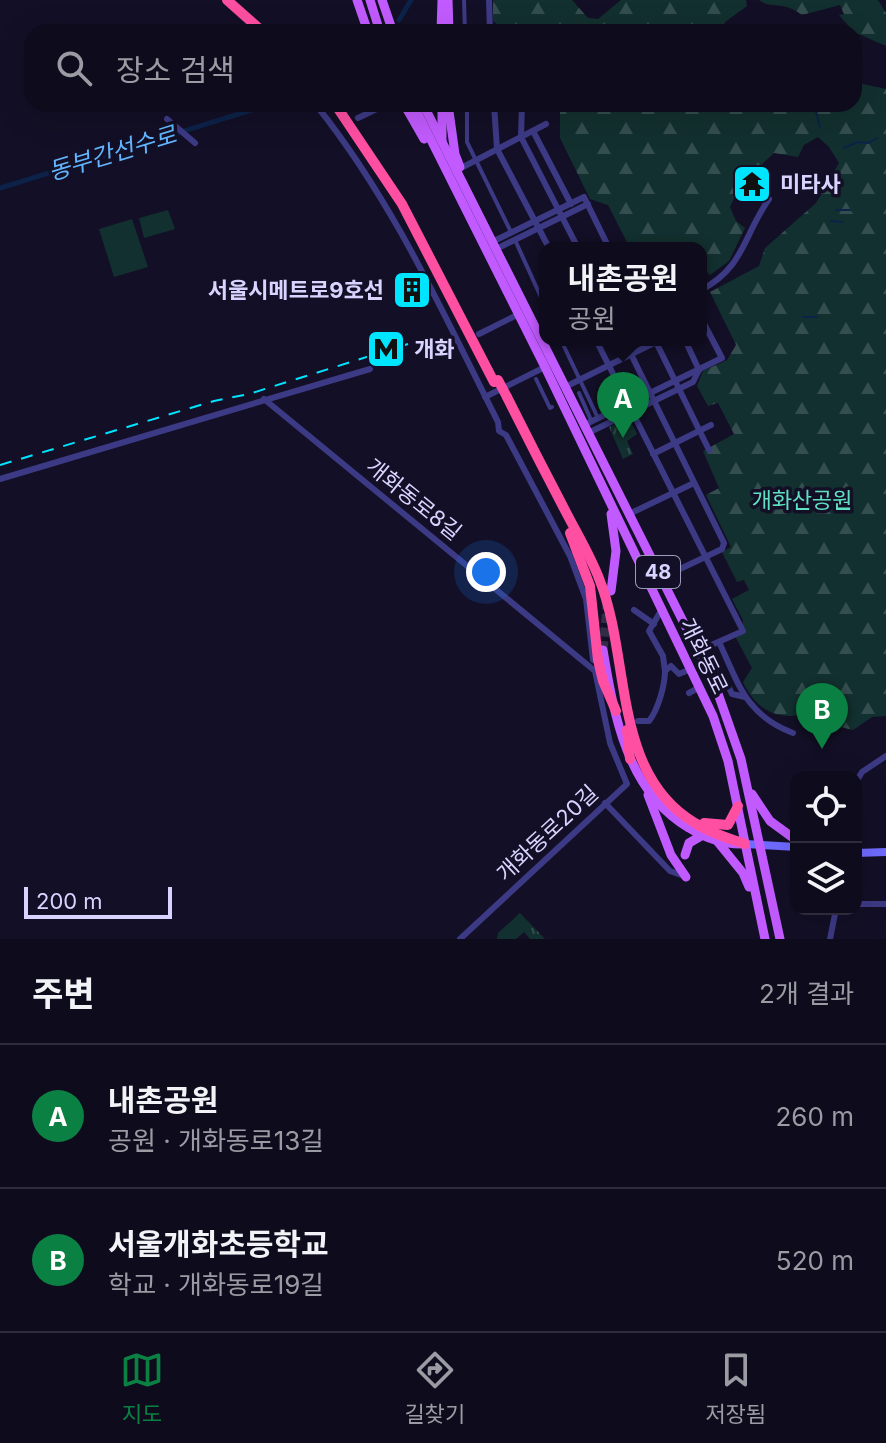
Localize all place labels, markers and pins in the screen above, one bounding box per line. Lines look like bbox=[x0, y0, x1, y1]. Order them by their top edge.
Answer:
temple icon: 미타사 bbox=[731, 163, 773, 205]
place label: 미타사 bbox=[780, 171, 841, 197]
building icon: 서울시메트로9호선 bbox=[391, 269, 433, 311]
place label: 서울시메트로9호선 bbox=[208, 277, 384, 303]
metro station icon: 개화 bbox=[365, 328, 407, 370]
place label: 개화 bbox=[414, 336, 454, 362]
pin: A bbox=[597, 372, 649, 438]
pin: B bbox=[796, 683, 848, 749]

